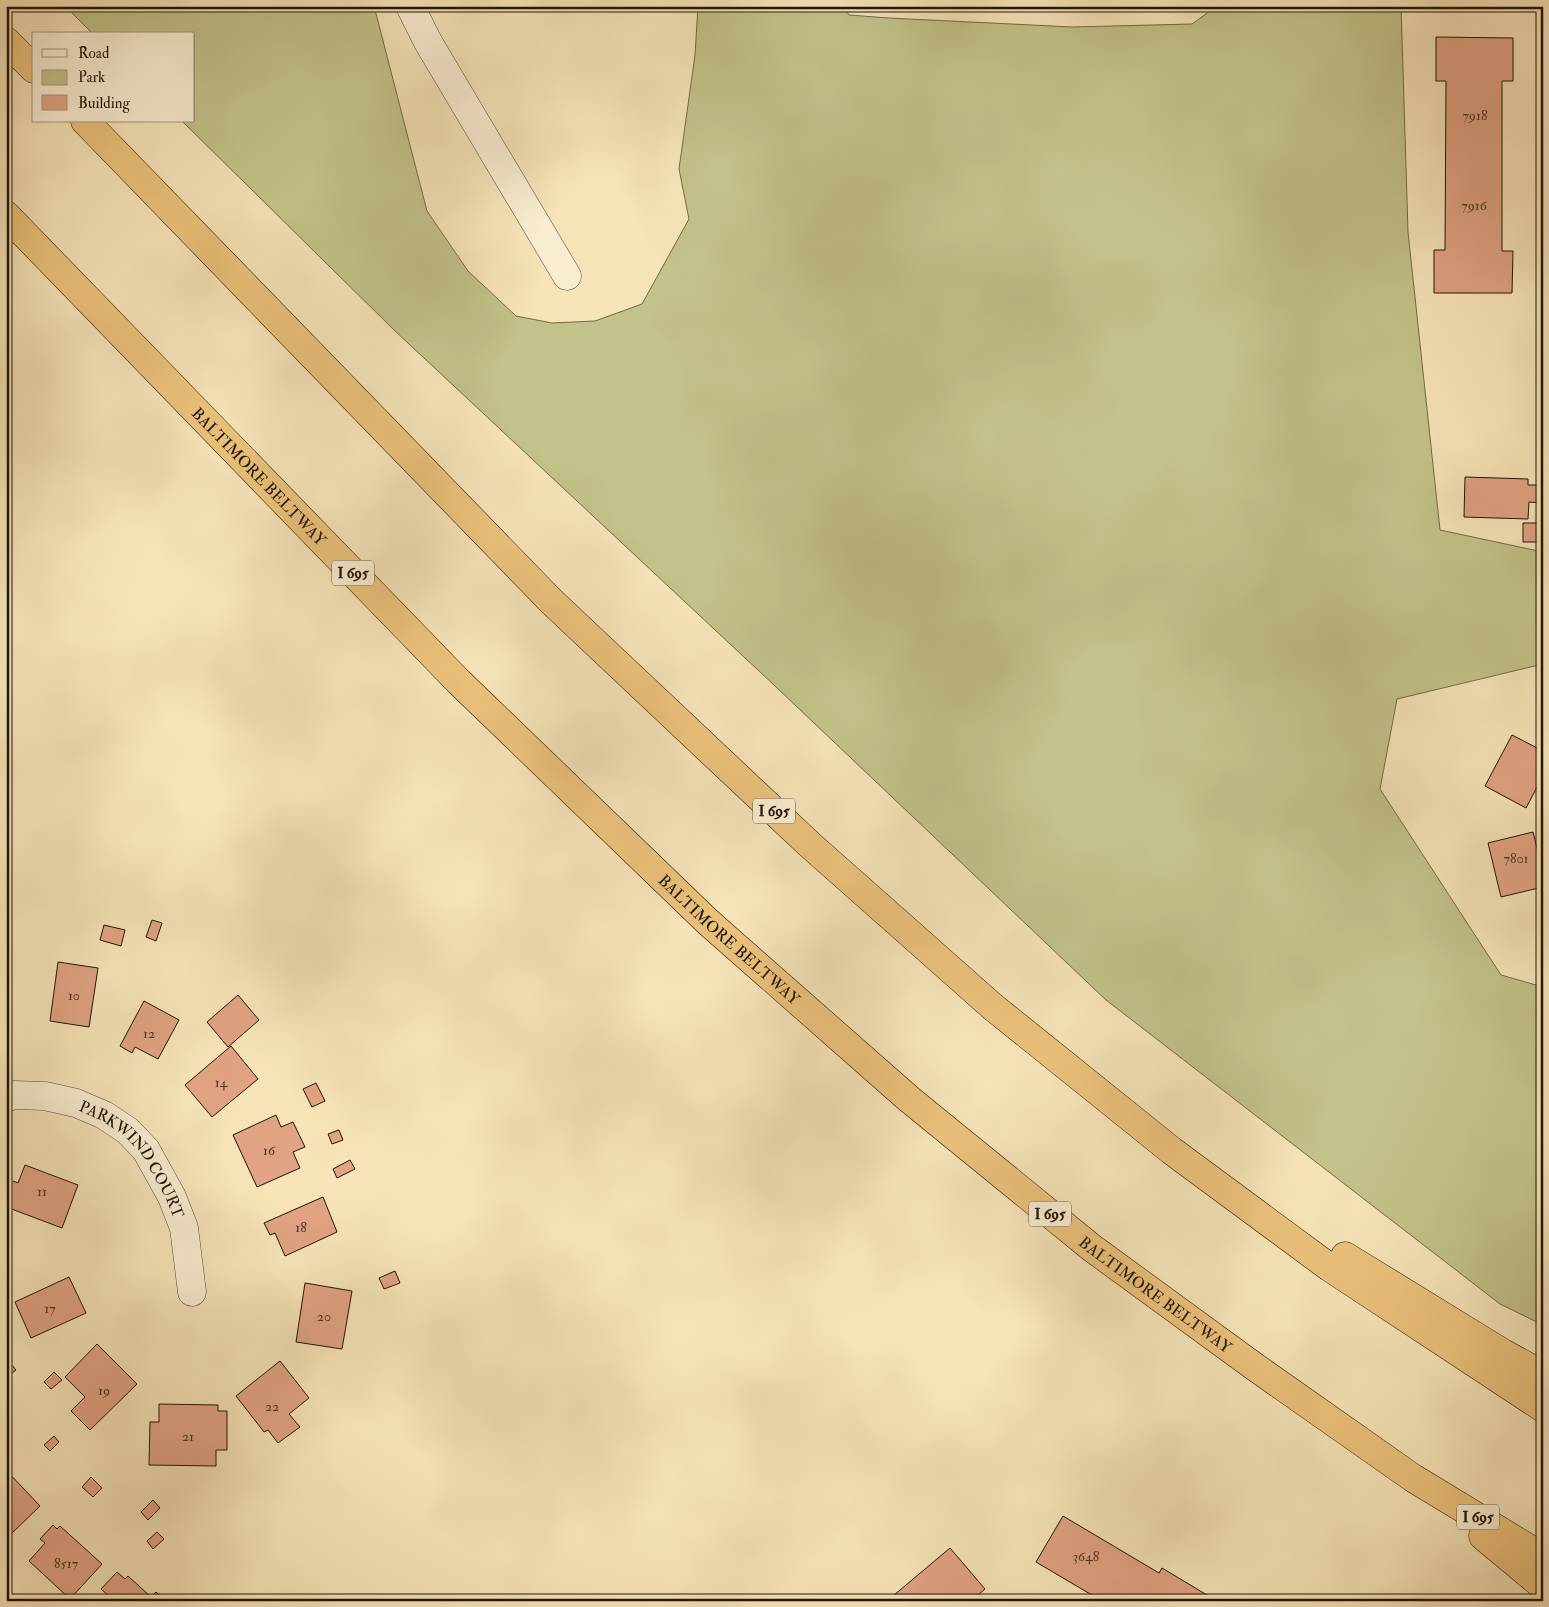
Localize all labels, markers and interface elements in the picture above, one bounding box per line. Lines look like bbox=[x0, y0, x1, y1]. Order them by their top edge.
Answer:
legend bbox=[32, 32, 195, 122]
text: Road bbox=[78, 44, 110, 63]
text: Park bbox=[78, 68, 105, 87]
text: Building bbox=[78, 94, 130, 113]
house number: 7918 bbox=[1462, 107, 1488, 124]
house number: 7916 bbox=[1461, 197, 1488, 214]
street label: BALTIMORE BELTWAY bbox=[187, 404, 331, 551]
road number: I 695 bbox=[332, 560, 374, 586]
road number: I 695 bbox=[753, 798, 795, 824]
house number: 7801 bbox=[1503, 850, 1529, 867]
street label: BALTIMORE BELTWAY bbox=[654, 871, 805, 1010]
house number: 10 bbox=[68, 987, 80, 1004]
house number: 12 bbox=[143, 1025, 155, 1042]
house number: 14 bbox=[215, 1074, 229, 1091]
street label: PARKWIND COURT bbox=[76, 1097, 188, 1221]
house number: 16 bbox=[263, 1142, 276, 1159]
house number: 11 bbox=[37, 1183, 47, 1200]
road number: I 695 bbox=[1029, 1202, 1071, 1226]
house number: 18 bbox=[295, 1219, 307, 1236]
street label: BALTIMORE BELTWAY bbox=[1074, 1232, 1236, 1358]
house number: 17 bbox=[44, 1300, 56, 1317]
house number: 20 bbox=[317, 1308, 331, 1325]
house number: 19 bbox=[98, 1382, 110, 1399]
house number: 22 bbox=[265, 1398, 279, 1415]
house number: 21 bbox=[182, 1428, 194, 1445]
road number: I 695 bbox=[1457, 1504, 1499, 1530]
house number: 3648 bbox=[1073, 1548, 1100, 1565]
house number: 8517 bbox=[54, 1555, 79, 1572]

